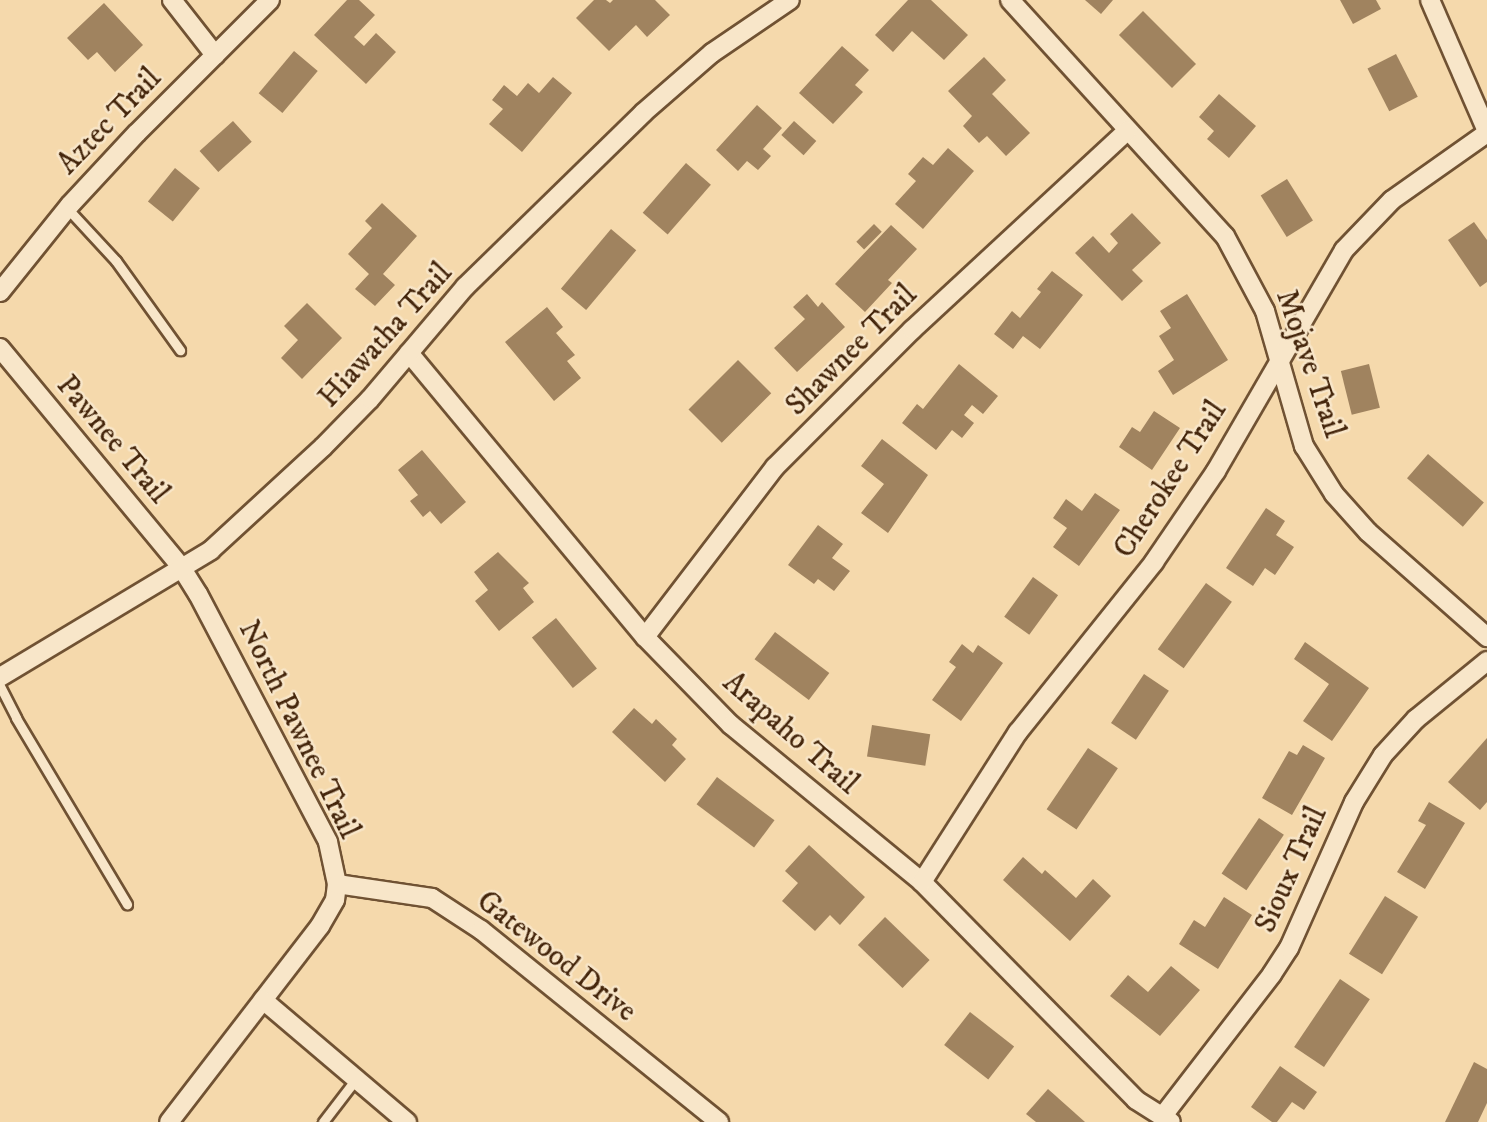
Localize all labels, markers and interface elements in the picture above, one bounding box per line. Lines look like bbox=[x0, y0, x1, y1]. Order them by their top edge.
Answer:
street label: Aztec Trail bbox=[51, 61, 169, 183]
street label: Hiawatha Trail bbox=[312, 256, 460, 416]
street label: Shawnee Trail bbox=[779, 278, 925, 424]
street label: Mojave Trail bbox=[1267, 285, 1351, 443]
street label: Pawnee Trail bbox=[48, 369, 176, 511]
street label: Cherokee Trail bbox=[1107, 395, 1235, 565]
street label: North Pawnee Trail bbox=[230, 615, 366, 845]
street label: Arapaho Trail bbox=[715, 665, 865, 803]
street label: Sioux Trail bbox=[1248, 801, 1336, 939]
street label: Gatewood Drive bbox=[469, 884, 643, 1030]

